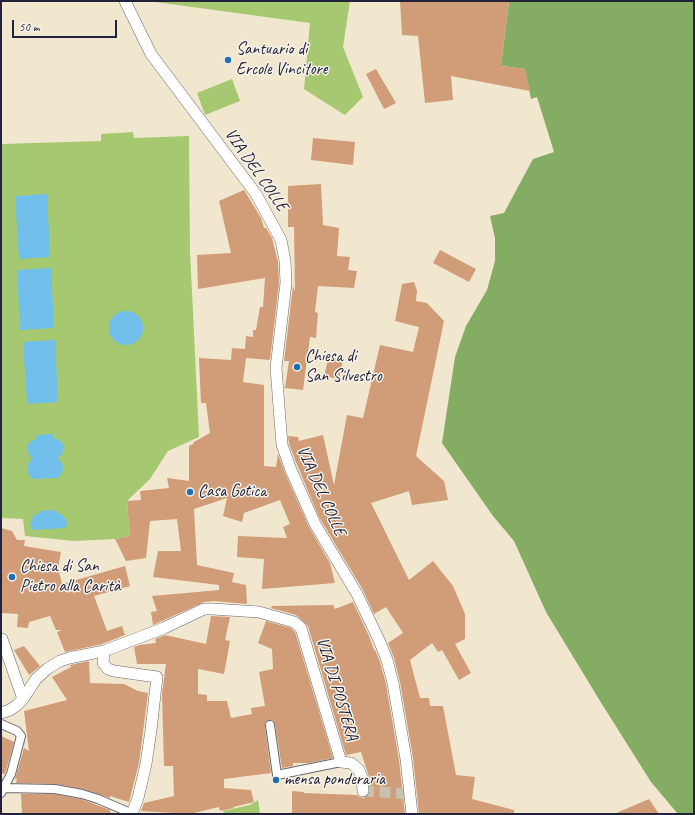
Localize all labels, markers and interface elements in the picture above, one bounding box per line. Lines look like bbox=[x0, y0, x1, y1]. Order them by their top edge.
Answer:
scale bar bbox=[14, 12, 119, 38]
text: 50 m bbox=[19, 19, 39, 35]
place label: Santuario di Ercole Vincitore bbox=[236, 40, 327, 80]
marker: Santuario di Ercole Vincitore bbox=[223, 55, 233, 65]
street label: VIA DEL COLLE bbox=[220, 125, 292, 215]
place label: Chiesa di San Silvestro bbox=[305, 347, 382, 387]
marker: Chiesa di San Silvestro bbox=[292, 362, 302, 372]
street label: VIA DEL COLLE bbox=[292, 443, 350, 539]
place label: Casa Gotica bbox=[198, 482, 266, 502]
marker: Casa Gotica bbox=[185, 487, 195, 497]
place label: Chiesa di San Pietro alla Carità bbox=[20, 557, 121, 597]
marker: Chiesa di San Pietro alla Carità bbox=[7, 572, 17, 582]
street label: VIA DI POSTERA bbox=[312, 635, 362, 743]
place label: mensa ponderaria bbox=[284, 770, 385, 790]
marker: mensa ponderaria bbox=[271, 775, 281, 785]

